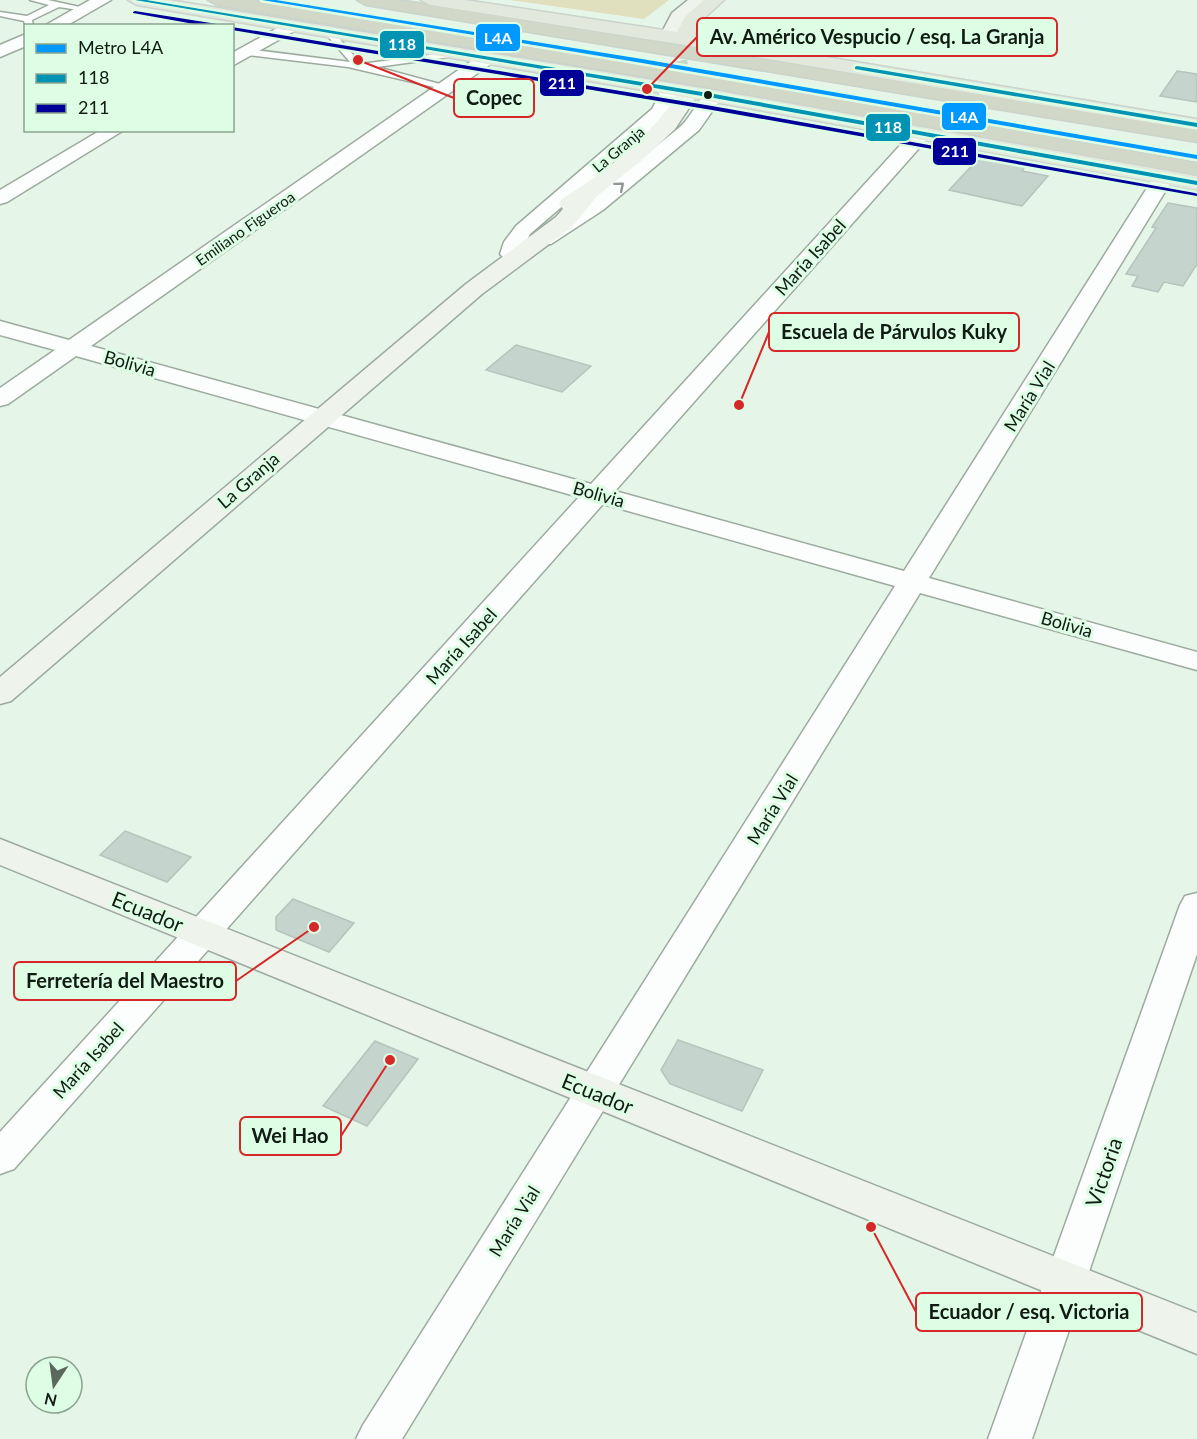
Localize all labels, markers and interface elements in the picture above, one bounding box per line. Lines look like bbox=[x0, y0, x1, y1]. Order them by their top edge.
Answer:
callout: Av. Américo Vespucio / esq. La Granja bbox=[697, 18, 1057, 56]
line badge: L4A bbox=[475, 23, 521, 52]
legend bbox=[24, 24, 234, 132]
text: Av. Américo Vespucio / esq. La Granja bbox=[709, 24, 1044, 48]
text: L4A bbox=[484, 28, 513, 47]
line badge: 118 bbox=[379, 30, 425, 59]
text: 118 bbox=[388, 34, 416, 53]
text: Metro L4A bbox=[78, 36, 164, 58]
text: 118 bbox=[78, 66, 109, 88]
line badge: 211 bbox=[539, 69, 585, 97]
text: 211 bbox=[548, 73, 576, 92]
callout: Copec bbox=[454, 79, 534, 117]
text: Copec bbox=[466, 85, 522, 109]
unlabelled marker bbox=[702, 89, 714, 101]
text: 211 bbox=[78, 96, 109, 118]
line badge: L4A bbox=[941, 102, 987, 131]
text: L4A bbox=[950, 107, 979, 126]
line badge: 118 bbox=[865, 113, 911, 142]
text: 118 bbox=[874, 117, 902, 136]
street label: La Granja bbox=[588, 122, 648, 176]
line badge: 211 bbox=[932, 137, 977, 166]
text: 211 bbox=[941, 141, 969, 160]
one-way arrow bbox=[614, 182, 625, 193]
street label: Emiliano Figueroa bbox=[192, 187, 298, 269]
street label: María Isabel bbox=[770, 214, 850, 300]
callout: Escuela de Párvulos Kuky bbox=[769, 313, 1019, 351]
text: Escuela de Párvulos Kuky bbox=[781, 319, 1007, 343]
street label: Bolivia bbox=[102, 345, 158, 381]
street label: María Vial bbox=[999, 357, 1059, 435]
street label: La Granja bbox=[213, 447, 283, 513]
street label: Bolivia bbox=[571, 476, 627, 512]
street label: María Isabel bbox=[421, 603, 501, 689]
street label: Bolivia bbox=[1039, 606, 1095, 642]
street label: María Vial bbox=[742, 770, 802, 848]
street label: Ecuador bbox=[108, 885, 188, 937]
callout: Ferretería del Maestro bbox=[14, 962, 236, 1000]
text: Ferretería del Maestro bbox=[26, 968, 224, 992]
street label: María Isabel bbox=[48, 1017, 128, 1103]
street label: Ecuador bbox=[558, 1067, 638, 1119]
callout: Wei Hao bbox=[240, 1117, 341, 1155]
text: Wei Hao bbox=[251, 1123, 329, 1147]
street label: Victoria bbox=[1079, 1134, 1127, 1210]
street label: María Vial bbox=[484, 1182, 544, 1260]
callout: Ecuador / esq. Victoria bbox=[916, 1293, 1142, 1331]
text: Ecuador / esq. Victoria bbox=[929, 1299, 1129, 1323]
north arrow bbox=[24, 1355, 84, 1415]
text: N bbox=[42, 1389, 59, 1411]

